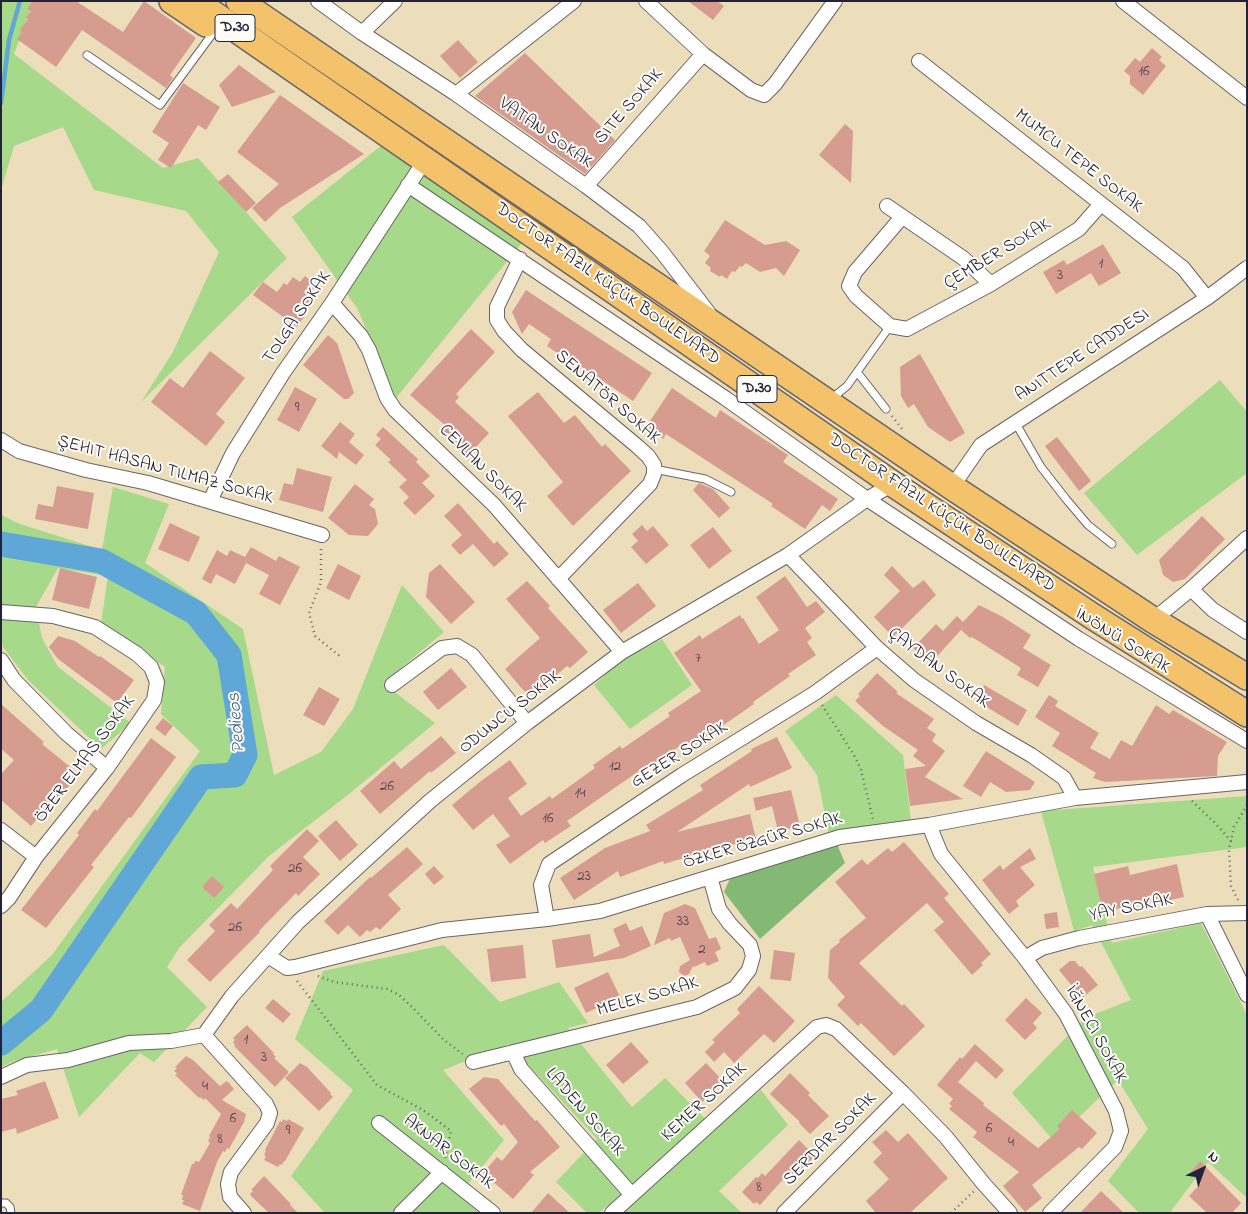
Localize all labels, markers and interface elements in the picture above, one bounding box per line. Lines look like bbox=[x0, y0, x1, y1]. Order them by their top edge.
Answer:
road number: D.30 bbox=[215, 14, 255, 42]
house number: 16 bbox=[1138, 64, 1150, 82]
street label: SITE SOKAK bbox=[591, 65, 669, 149]
street label: VATAN SOKAK bbox=[494, 94, 596, 174]
street label: MUMCU TEPE SOKAK bbox=[1010, 105, 1146, 219]
street label: DOCTOR FAZIL KÜÇÜK BOULEVARD bbox=[491, 199, 723, 371]
street label: ÇEMBER SOKAK bbox=[941, 215, 1055, 295]
house number: 1 bbox=[1099, 256, 1103, 274]
street label: TOLGA SOKAK bbox=[259, 267, 337, 369]
house number: 3 bbox=[1057, 268, 1063, 286]
street label: ANITTEPE CADDESI bbox=[1012, 305, 1154, 407]
street label: SENATÖR SOKAK bbox=[550, 346, 664, 450]
road number: D.30 bbox=[737, 376, 777, 402]
house number: 9 bbox=[295, 400, 299, 418]
street label: CEVLAN SOKAK bbox=[434, 421, 530, 517]
street label: DOCTOR FAZIL KÜÇÜK BOULEVARD bbox=[823, 430, 1059, 598]
street label: ŞEHIT HASAN TILMAZ SOKAK bbox=[55, 432, 275, 510]
street label: İNÖNÜ SOKAK bbox=[1070, 604, 1174, 680]
street label: ÇAYDAN SOKAK bbox=[883, 624, 993, 714]
house number: 7 bbox=[695, 651, 701, 669]
street label: ODUNCU SOKAK bbox=[456, 666, 566, 760]
street label: ÖZER ELMAS SOKAK bbox=[31, 692, 141, 828]
water label: Pedieos bbox=[224, 692, 252, 754]
street label: GEZER SOKAK bbox=[628, 718, 732, 794]
house number: 12 bbox=[609, 759, 621, 777]
house number: 26 bbox=[380, 779, 394, 797]
house number: 14 bbox=[575, 786, 585, 804]
street label: ÖZKER ÖZGÜR SOKAK bbox=[681, 809, 845, 875]
house number: 16 bbox=[542, 811, 554, 829]
house number: 26 bbox=[288, 861, 302, 879]
house number: 23 bbox=[577, 869, 591, 887]
street label: YAY SOKAK bbox=[1088, 890, 1174, 928]
house number: 33 bbox=[677, 914, 689, 932]
house number: 26 bbox=[228, 920, 242, 938]
house number: 2 bbox=[698, 942, 706, 960]
street label: MELEK SOKAK bbox=[595, 973, 701, 1023]
street label: İĞNECI SOKAK bbox=[1059, 982, 1131, 1088]
house number: 1 bbox=[244, 1032, 248, 1050]
house number: 3 bbox=[261, 1050, 267, 1068]
street label: KEMER SOKAK bbox=[658, 1059, 752, 1147]
street label: LADEN SOKAK bbox=[540, 1064, 628, 1162]
house number: 4 bbox=[202, 1079, 208, 1097]
street label: SERDAR SOKAK bbox=[780, 1089, 882, 1191]
house number: 6 bbox=[230, 1111, 236, 1129]
street label: AKNAR SOKAK bbox=[398, 1111, 498, 1195]
house number: 6 bbox=[986, 1121, 992, 1139]
house number: 9 bbox=[286, 1123, 290, 1141]
house number: 8 bbox=[217, 1132, 223, 1150]
house number: 4 bbox=[1008, 1135, 1014, 1153]
north arrow bbox=[1178, 1144, 1228, 1194]
text: N bbox=[1203, 1147, 1224, 1168]
house number: 8 bbox=[756, 1180, 762, 1198]

